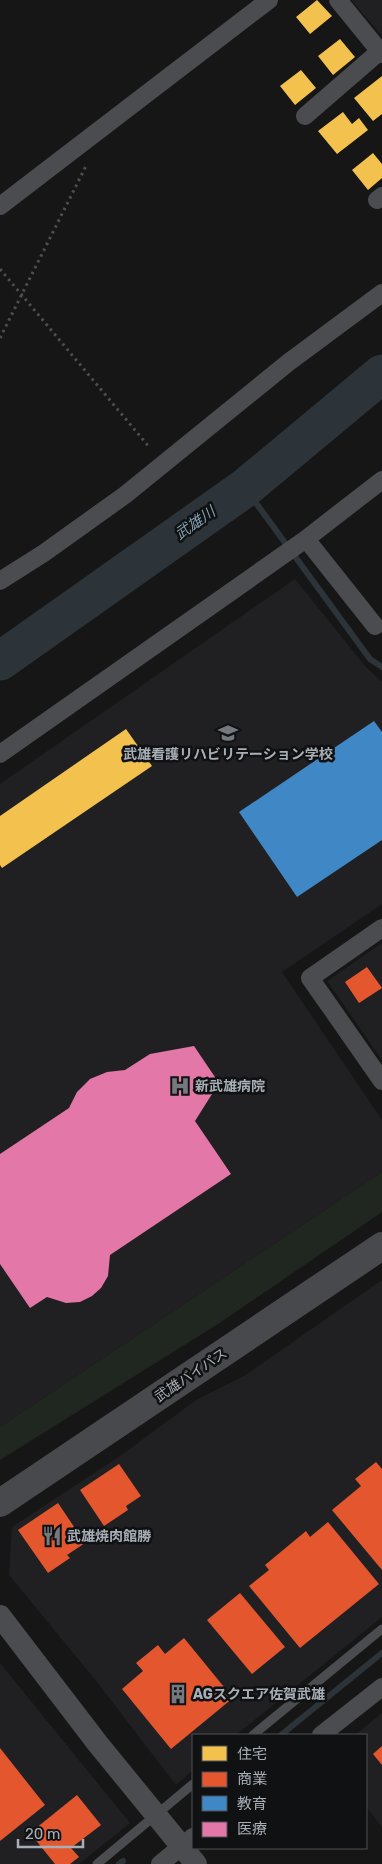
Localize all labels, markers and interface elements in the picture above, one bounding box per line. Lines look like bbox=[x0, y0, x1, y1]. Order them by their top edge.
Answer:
water label: 武雄川 bbox=[171, 502, 220, 543]
school or university icon: 武雄看護リハビリテーション学校 bbox=[217, 722, 239, 744]
place label: 武雄看護リハビリテーション学校 bbox=[123, 746, 333, 763]
hospital icon: 新武雄病院 bbox=[169, 1075, 191, 1097]
place label: 新武雄病院 bbox=[195, 1078, 265, 1095]
street label: 武雄バイパス bbox=[152, 1345, 230, 1405]
restaurant icon: 武雄焼肉館勝 bbox=[41, 1525, 63, 1547]
place label: 武雄焼肉館勝 bbox=[67, 1528, 152, 1545]
building icon: AGスクエア佐賀武雄 bbox=[167, 1683, 189, 1705]
place label: AGスクエア佐賀武雄 bbox=[193, 1686, 325, 1703]
legend bbox=[192, 1734, 367, 1849]
text: 住宅 bbox=[237, 1745, 267, 1763]
text: 商業 bbox=[237, 1770, 267, 1788]
text: 教育 bbox=[237, 1795, 267, 1813]
scale bar bbox=[18, 1816, 82, 1848]
text: 医療 bbox=[237, 1820, 267, 1838]
text: 20 m bbox=[25, 1825, 60, 1843]

